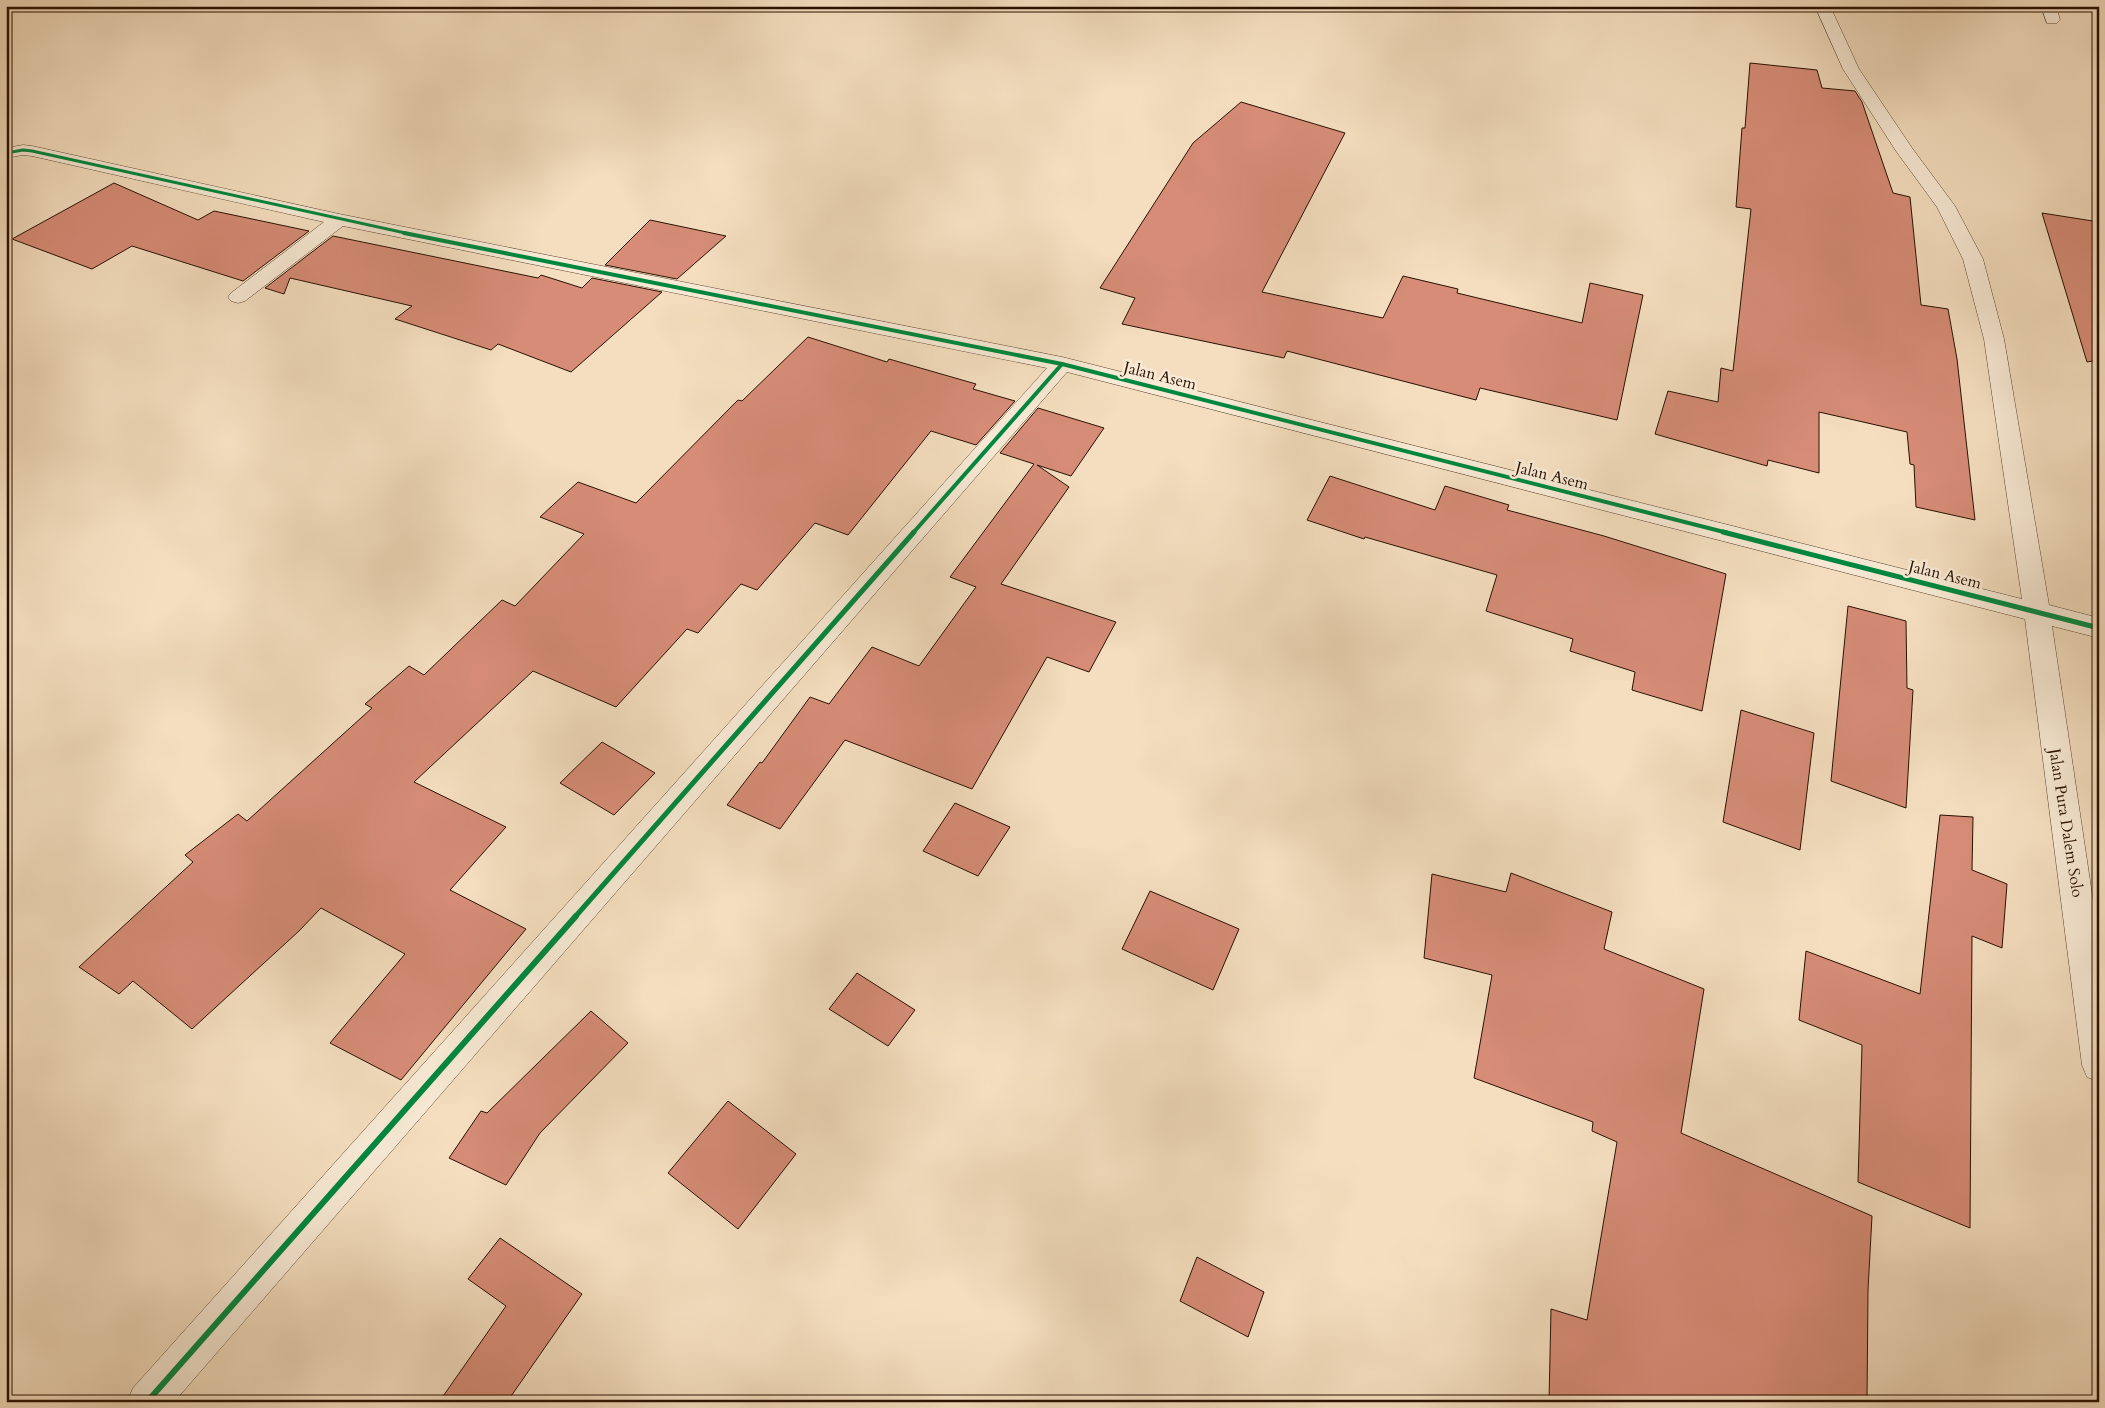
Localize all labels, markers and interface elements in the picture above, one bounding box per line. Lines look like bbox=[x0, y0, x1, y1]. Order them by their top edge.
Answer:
street label: Jalan Asem bbox=[1119, 356, 1199, 396]
street label: Jalan Asem bbox=[1511, 456, 1591, 496]
street label: Jalan Asem bbox=[1904, 555, 1984, 595]
street label: Jalan Pura Dalem Solo bbox=[2043, 745, 2089, 899]

